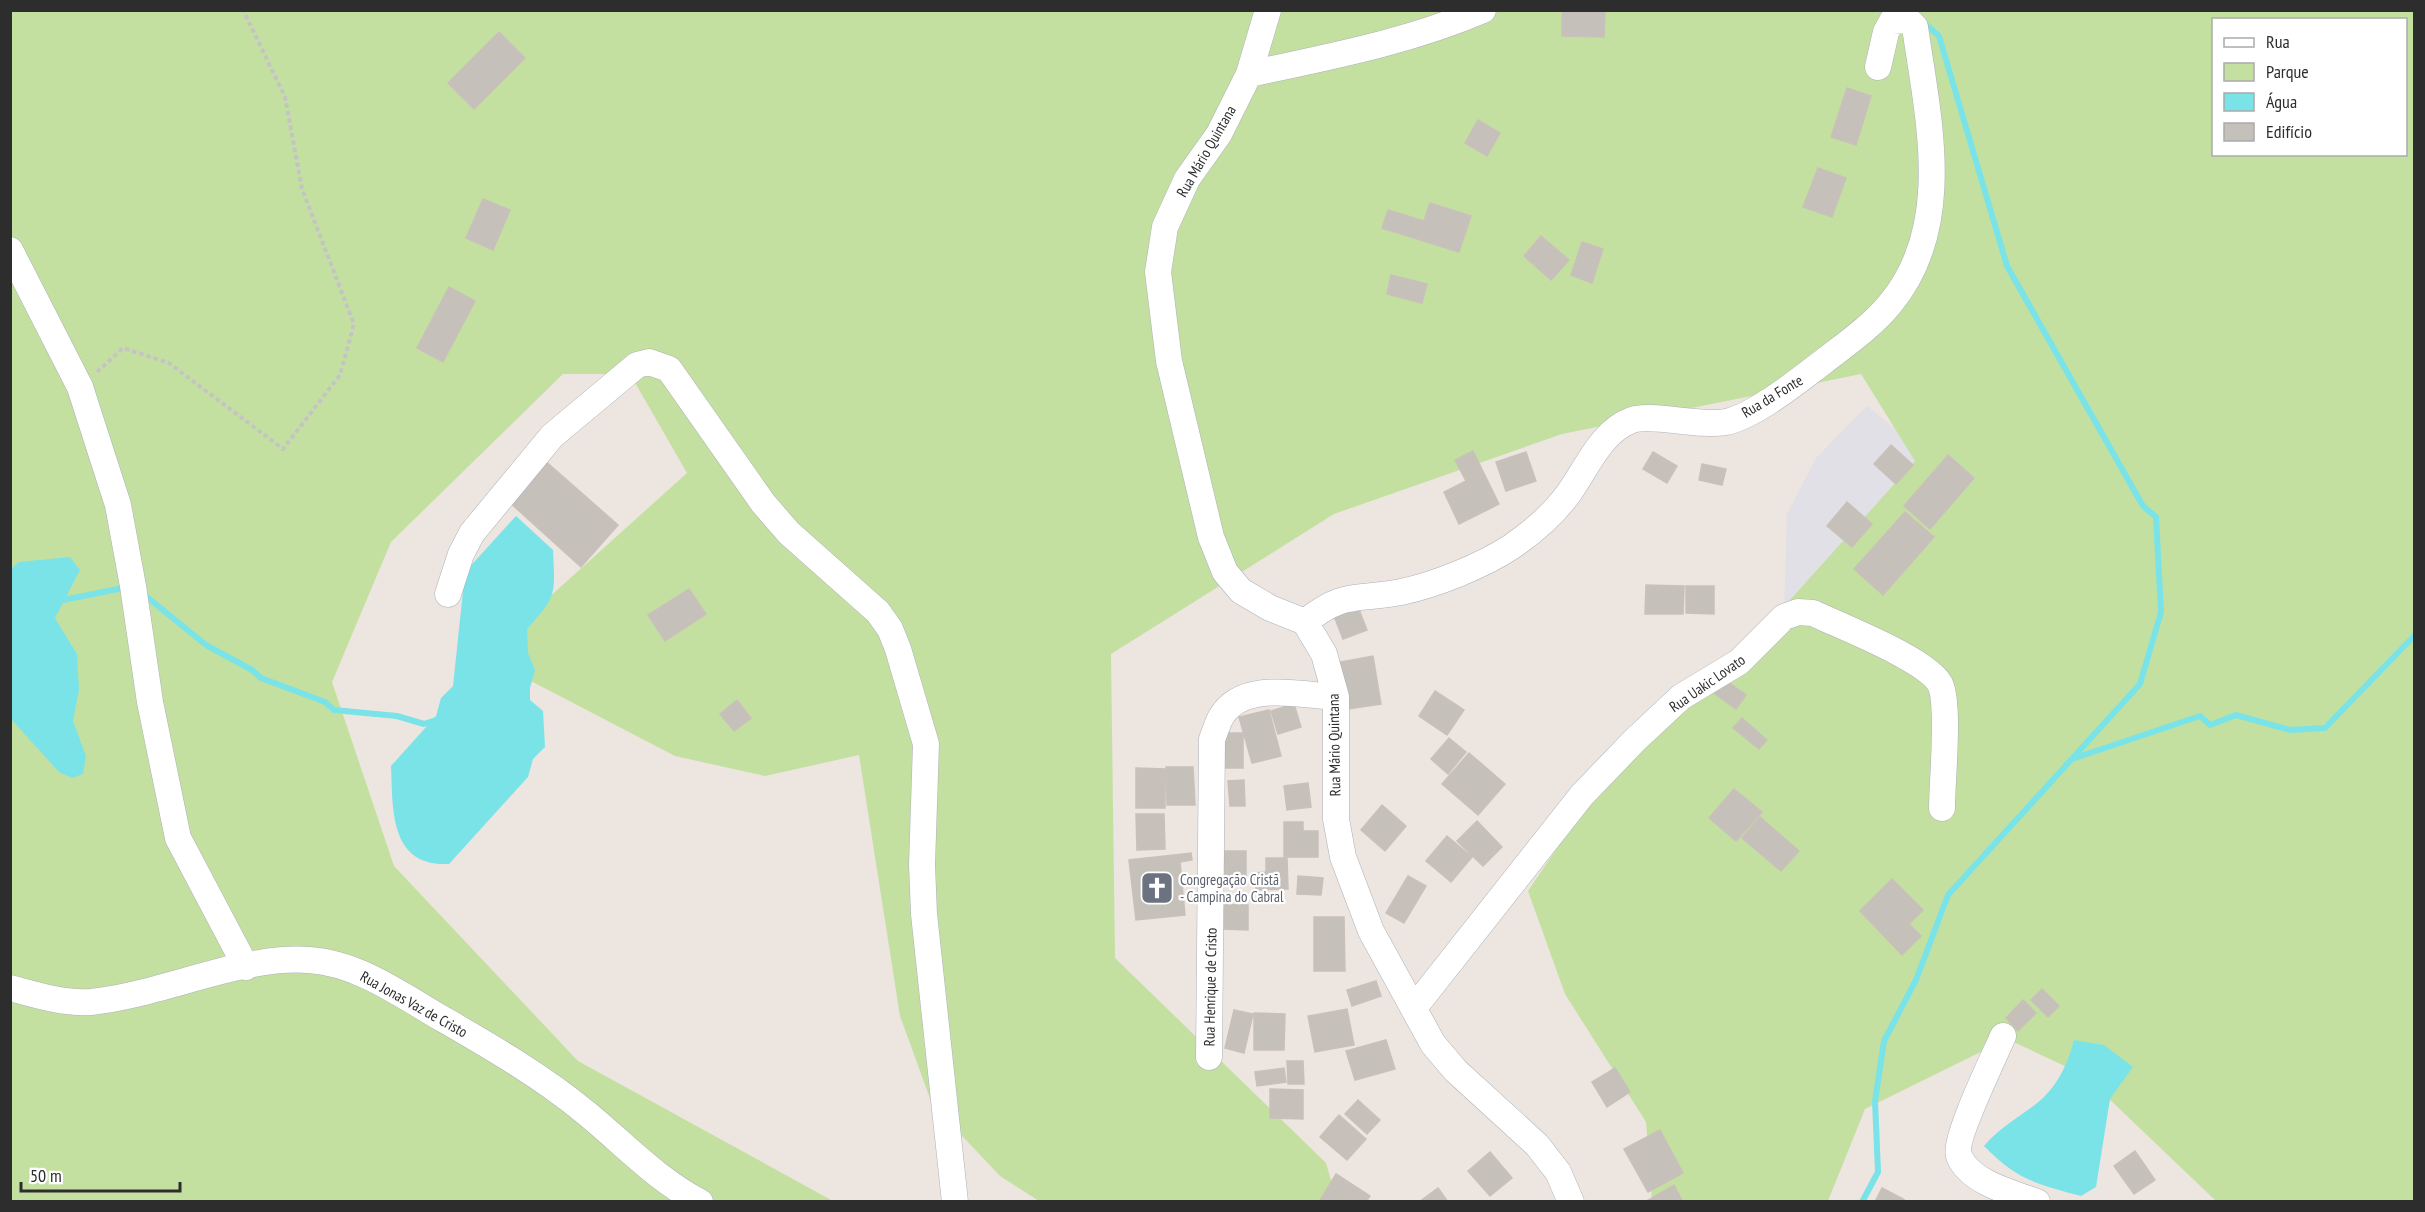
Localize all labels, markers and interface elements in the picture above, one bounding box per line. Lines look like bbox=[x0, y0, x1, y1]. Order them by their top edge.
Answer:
legend bbox=[2212, 18, 2407, 156]
text: Rua bbox=[2266, 30, 2290, 53]
text: Parque bbox=[2266, 60, 2309, 83]
text: Água bbox=[2266, 90, 2297, 113]
street label: Rua Mário Quintana bbox=[1172, 102, 1240, 200]
text: Edifício bbox=[2266, 120, 2312, 143]
street label: Rua da Fonte bbox=[1738, 370, 1806, 422]
street label: Rua Uakic Lovato bbox=[1665, 650, 1749, 716]
street label: Rua Mário Quintana bbox=[1324, 693, 1344, 797]
church icon: Congregação Cristã - Campina do Cabral bbox=[1139, 870, 1175, 906]
place label: Congregação Cristã - Campina do Cabral bbox=[1180, 870, 1284, 906]
street label: Rua Henrique de Cristo bbox=[1199, 927, 1221, 1047]
street label: Rua Jonas Vaz de Cristo bbox=[357, 967, 471, 1041]
scale bar bbox=[21, 1155, 180, 1193]
text: 50 m bbox=[30, 1164, 62, 1187]

